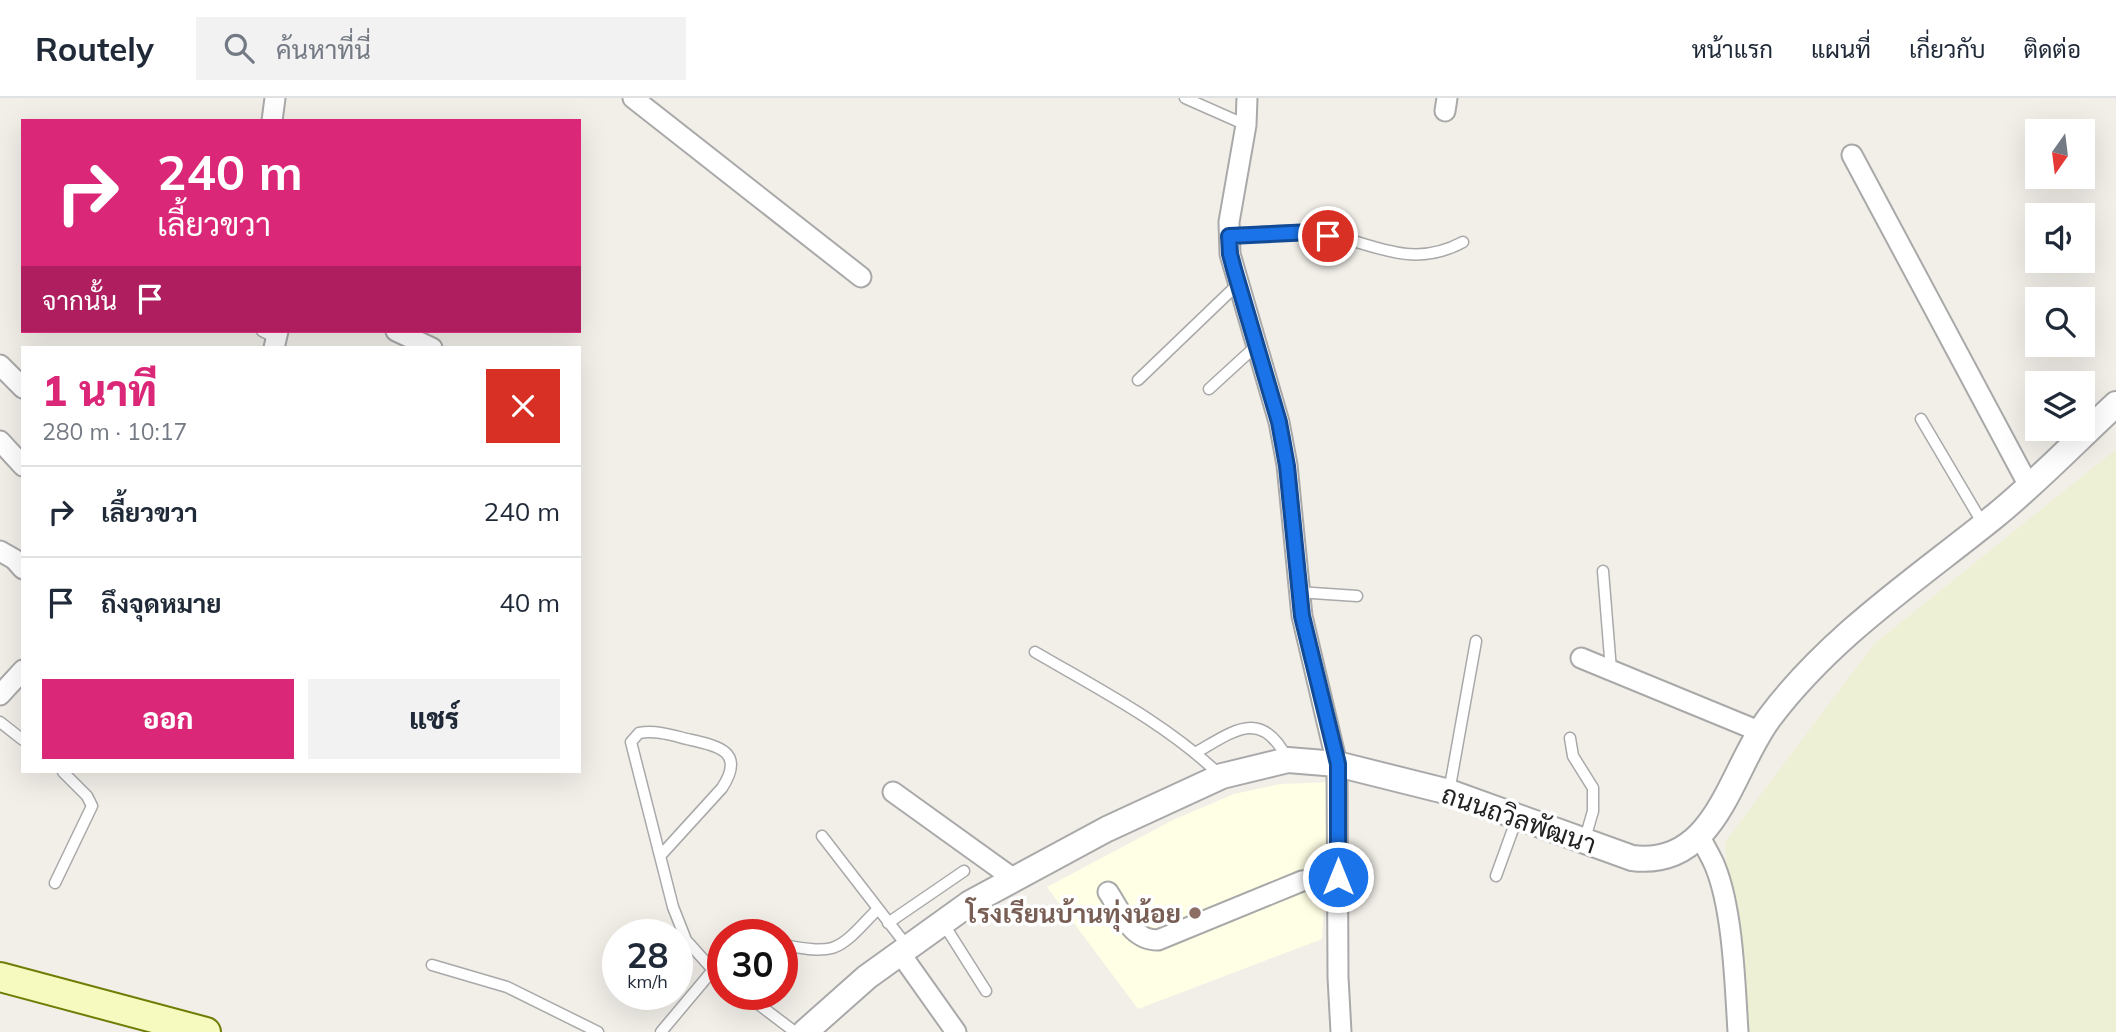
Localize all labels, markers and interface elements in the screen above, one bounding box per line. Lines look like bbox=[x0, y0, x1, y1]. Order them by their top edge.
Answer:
search box bbox=[196, 17, 686, 80]
text: Routely bbox=[35, 28, 154, 69]
icon: search bbox=[220, 29, 258, 67]
text: ค้นหาที่นี่ bbox=[276, 33, 371, 66]
text: หน้าแรก bbox=[1692, 34, 1773, 64]
text: แผนที่ bbox=[1811, 34, 1871, 64]
text: เกี่ยวกับ bbox=[1909, 34, 1986, 64]
text: ติดต่อ bbox=[2024, 34, 2081, 64]
north arrow bbox=[2025, 119, 2095, 189]
map controls bbox=[2025, 119, 2095, 441]
text: 240 m bbox=[157, 141, 303, 202]
icon: right bbox=[42, 147, 133, 238]
button: sound bbox=[2025, 203, 2095, 273]
text: เลี้ยวขวา bbox=[157, 204, 271, 244]
pin bbox=[1298, 206, 1358, 266]
icon: arrive bbox=[1309, 217, 1347, 255]
icon: arrive bbox=[131, 280, 169, 318]
text: จากนั้น bbox=[42, 284, 117, 317]
button: search bbox=[2025, 287, 2095, 357]
text: 1 นาที bbox=[42, 364, 157, 417]
button: close bbox=[486, 369, 560, 443]
button: layers bbox=[2025, 371, 2095, 441]
text: 280 m · 10:17 bbox=[42, 417, 187, 446]
icon: right bbox=[42, 493, 80, 531]
text: 240 m bbox=[484, 495, 560, 528]
text: เลี้ยวขวา bbox=[101, 496, 198, 529]
icon: arrive bbox=[42, 584, 80, 622]
text: 40 m bbox=[499, 586, 560, 619]
text: ถึงจุดหมาย bbox=[101, 587, 222, 620]
button: ออก bbox=[42, 679, 294, 759]
button: แชร์ bbox=[308, 679, 560, 759]
street label: ถนนถวิลพัฒนา bbox=[1437, 777, 1601, 861]
position arrow bbox=[1301, 840, 1375, 914]
place label: โรงเรียนบ้านทุ่งน้อย bbox=[964, 897, 1181, 932]
marker: โรงเรียนบ้านทุ่งน้อย bbox=[1187, 905, 1203, 921]
speed limit sign: 30 bbox=[707, 919, 798, 1010]
text: 28 bbox=[626, 933, 669, 977]
text: km/h bbox=[627, 970, 668, 993]

